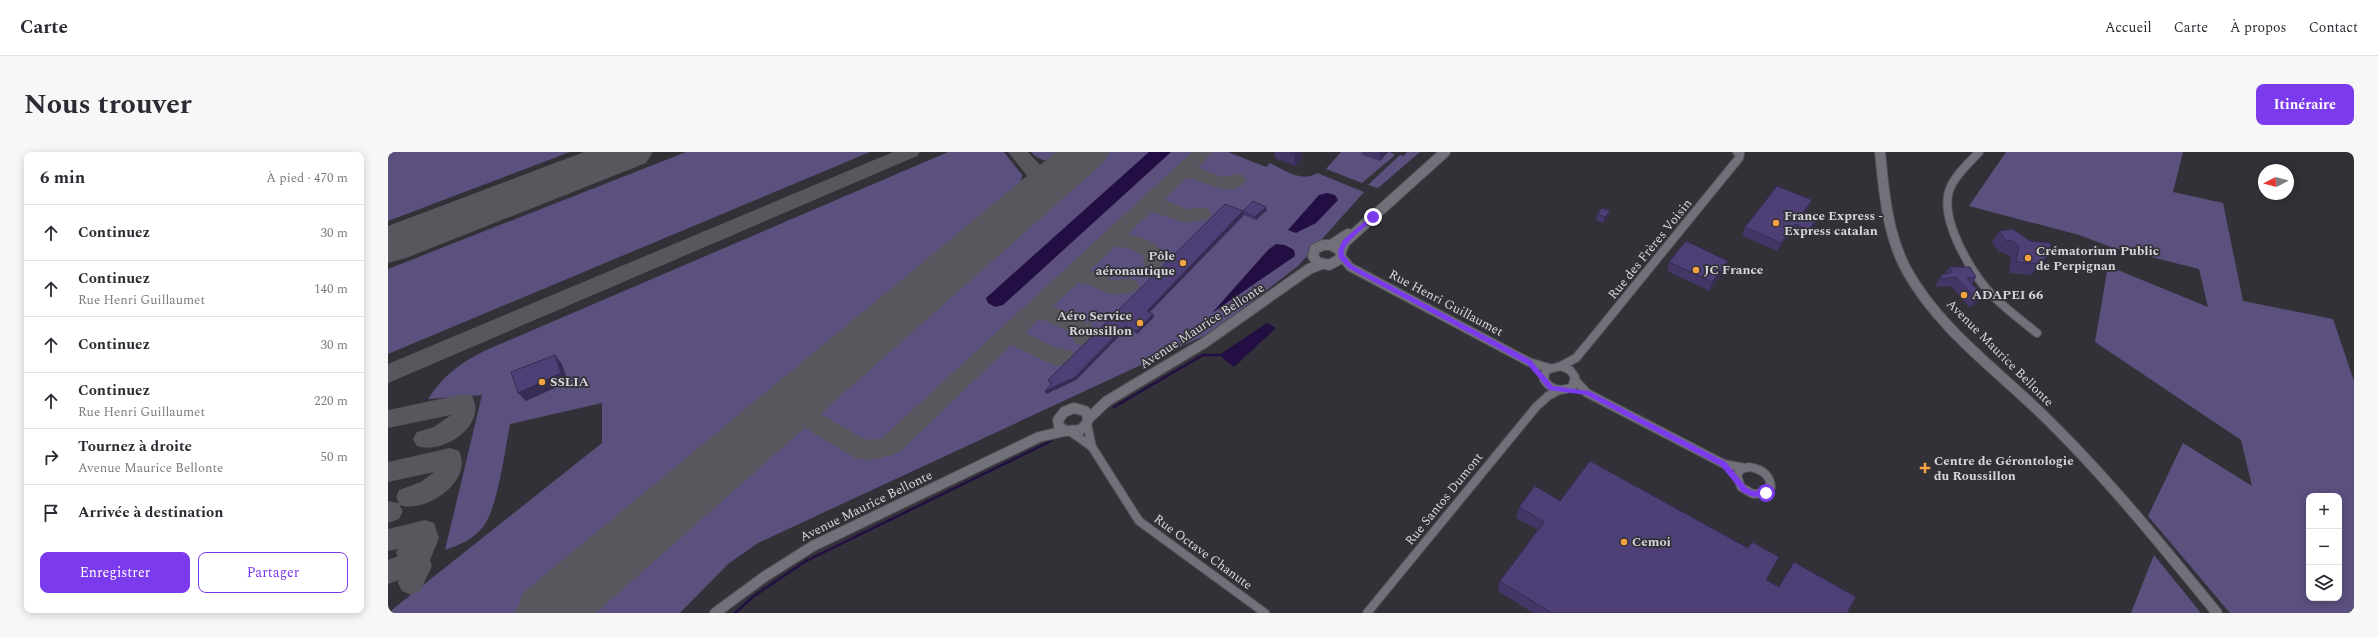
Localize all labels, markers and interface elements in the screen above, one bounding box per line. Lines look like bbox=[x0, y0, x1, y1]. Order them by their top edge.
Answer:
text: Carte bbox=[20, 13, 68, 42]
text: Accueil bbox=[2105, 17, 2152, 38]
text: Carte bbox=[2174, 17, 2208, 38]
text: À propos bbox=[2230, 17, 2287, 38]
text: Contact bbox=[2309, 17, 2358, 38]
text: Nous trouver bbox=[24, 83, 192, 126]
button: Itinéraire bbox=[2256, 84, 2354, 125]
north arrow bbox=[2258, 164, 2294, 200]
text: 6 min bbox=[40, 165, 85, 191]
text: À pied · 470 m bbox=[266, 168, 348, 188]
street label: Rue des Frères Voisin bbox=[1603, 194, 1697, 304]
place label: France Express - Express catalan bbox=[1784, 206, 1883, 241]
route end bbox=[1364, 208, 1382, 226]
marker: France Express - Express catalan bbox=[1771, 218, 1781, 228]
text: Continuez bbox=[78, 221, 150, 244]
icon: ahead bbox=[40, 222, 62, 244]
text: 30 m bbox=[321, 223, 348, 243]
place label: Crématorium Public de Perpignan bbox=[2036, 241, 2159, 276]
place label: Pôle aéronautique bbox=[1096, 246, 1175, 281]
marker: Crématorium Public de Perpignan bbox=[2023, 253, 2033, 263]
marker: Pôle aéronautique bbox=[1178, 258, 1188, 268]
place label: JC France bbox=[1704, 260, 1763, 280]
street label: Rue Henri Guillaumet bbox=[1385, 264, 1507, 342]
marker: JC France bbox=[1691, 265, 1701, 275]
text: Continuez bbox=[78, 267, 150, 290]
icon: ahead bbox=[40, 278, 62, 300]
street label: Avenue Maurice Bellonte bbox=[1136, 278, 1268, 374]
text: 140 m bbox=[314, 279, 348, 299]
place label: ADAPEI 66 bbox=[1972, 285, 2043, 305]
text: Rue Henri Guillaumet bbox=[78, 290, 205, 310]
marker: ADAPEI 66 bbox=[1959, 290, 1969, 300]
street label: Avenue Maurice Bellonte bbox=[1942, 295, 2058, 411]
place label: Aéro Service Roussillon bbox=[1057, 306, 1132, 341]
marker: Aéro Service Roussillon bbox=[1135, 318, 1145, 328]
text: Continuez bbox=[78, 333, 150, 356]
icon: ahead bbox=[40, 334, 62, 356]
text: 30 m bbox=[321, 335, 348, 355]
place label: SSLIA bbox=[550, 372, 589, 392]
marker: SSLIA bbox=[537, 377, 547, 387]
text: Continuez bbox=[78, 379, 150, 402]
icon: ahead bbox=[40, 390, 62, 412]
text: 220 m bbox=[314, 391, 348, 411]
text: Rue Henri Guillaumet bbox=[78, 402, 205, 422]
text: Tournez à droite bbox=[78, 435, 192, 458]
icon: right bbox=[40, 446, 62, 468]
text: 50 m bbox=[321, 447, 348, 467]
street label: Rue Santos Dumont bbox=[1400, 448, 1488, 550]
place label: Centre de Gérontologie du Roussillon bbox=[1934, 451, 2074, 486]
text: Avenue Maurice Bellonte bbox=[78, 458, 223, 478]
marker: Centre de Gérontologie du Roussillon bbox=[1919, 462, 1931, 474]
street label: Avenue Maurice Bellonte bbox=[796, 465, 936, 547]
route start bbox=[1757, 484, 1775, 502]
map controls bbox=[2306, 493, 2342, 601]
button: + bbox=[2306, 493, 2342, 529]
text: Arrivée à destination bbox=[78, 501, 224, 524]
icon: arrive bbox=[40, 502, 62, 524]
street label: Rue Octave Chanute bbox=[1149, 509, 1257, 595]
button: − bbox=[2306, 529, 2342, 565]
place label: Cemoi bbox=[1632, 532, 1671, 552]
marker: Cemoi bbox=[1619, 537, 1629, 547]
button: Enregistrer bbox=[40, 552, 190, 593]
button: Partager bbox=[198, 552, 348, 593]
button: layers bbox=[2306, 565, 2342, 601]

